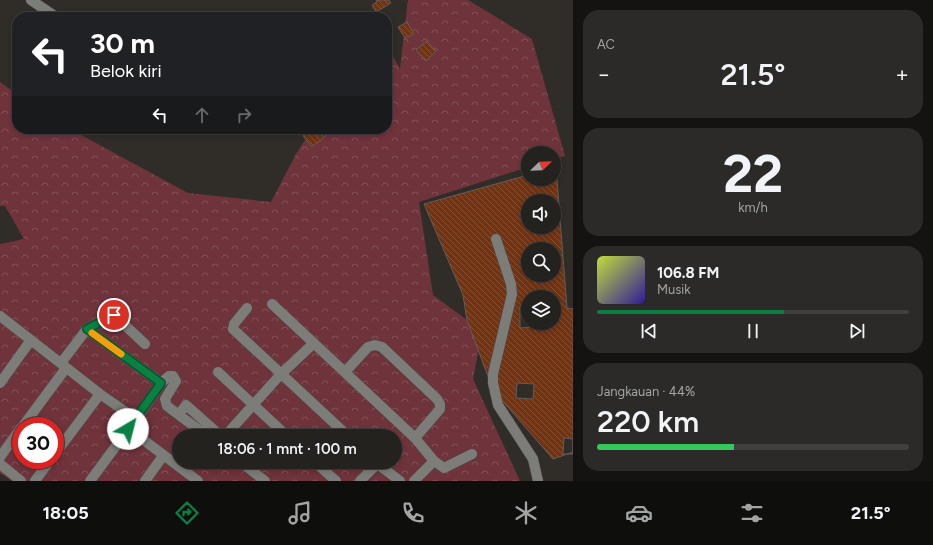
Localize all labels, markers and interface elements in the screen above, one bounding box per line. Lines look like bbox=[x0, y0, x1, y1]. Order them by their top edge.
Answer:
text: 30 m bbox=[90, 26, 155, 60]
icon: left bbox=[24, 28, 76, 80]
text: AC bbox=[597, 37, 615, 52]
text: 21.5° bbox=[720, 56, 786, 93]
text: Belok kiri bbox=[90, 60, 162, 82]
text: − bbox=[597, 61, 611, 88]
text: + bbox=[895, 61, 909, 88]
icon: left bbox=[149, 104, 171, 126]
icon: ahead bbox=[191, 104, 213, 126]
icon: right bbox=[233, 104, 255, 126]
text: 22 bbox=[723, 143, 783, 205]
north arrow bbox=[521, 146, 561, 186]
map controls bbox=[521, 146, 561, 330]
button: sound bbox=[521, 194, 561, 234]
text: km/h bbox=[738, 200, 768, 215]
button: search bbox=[521, 242, 561, 282]
text: 106.8 FM bbox=[657, 264, 719, 282]
text: Musik bbox=[657, 282, 691, 297]
button: layers bbox=[521, 290, 561, 330]
pin bbox=[97, 298, 131, 332]
icon: arrive bbox=[103, 304, 125, 326]
icon: previous bbox=[638, 320, 660, 342]
icon: pause bbox=[742, 320, 764, 342]
icon: next bbox=[846, 320, 868, 342]
text: Jangkauan · 44% bbox=[597, 384, 695, 399]
text: 220 km bbox=[597, 403, 699, 440]
position arrow bbox=[107, 408, 149, 450]
speed limit sign: 30 bbox=[12, 417, 64, 469]
text: 18:06 · 1 mnt · 100 m bbox=[217, 440, 357, 458]
icon: directions bbox=[173, 499, 201, 527]
icon: music bbox=[286, 499, 314, 527]
icon: phone bbox=[399, 499, 427, 527]
icon: climate bbox=[512, 499, 540, 527]
icon: car bbox=[625, 499, 653, 527]
icon: filters bbox=[738, 499, 766, 527]
text: 18:05 bbox=[42, 502, 89, 524]
text: 21.5° bbox=[851, 502, 890, 524]

